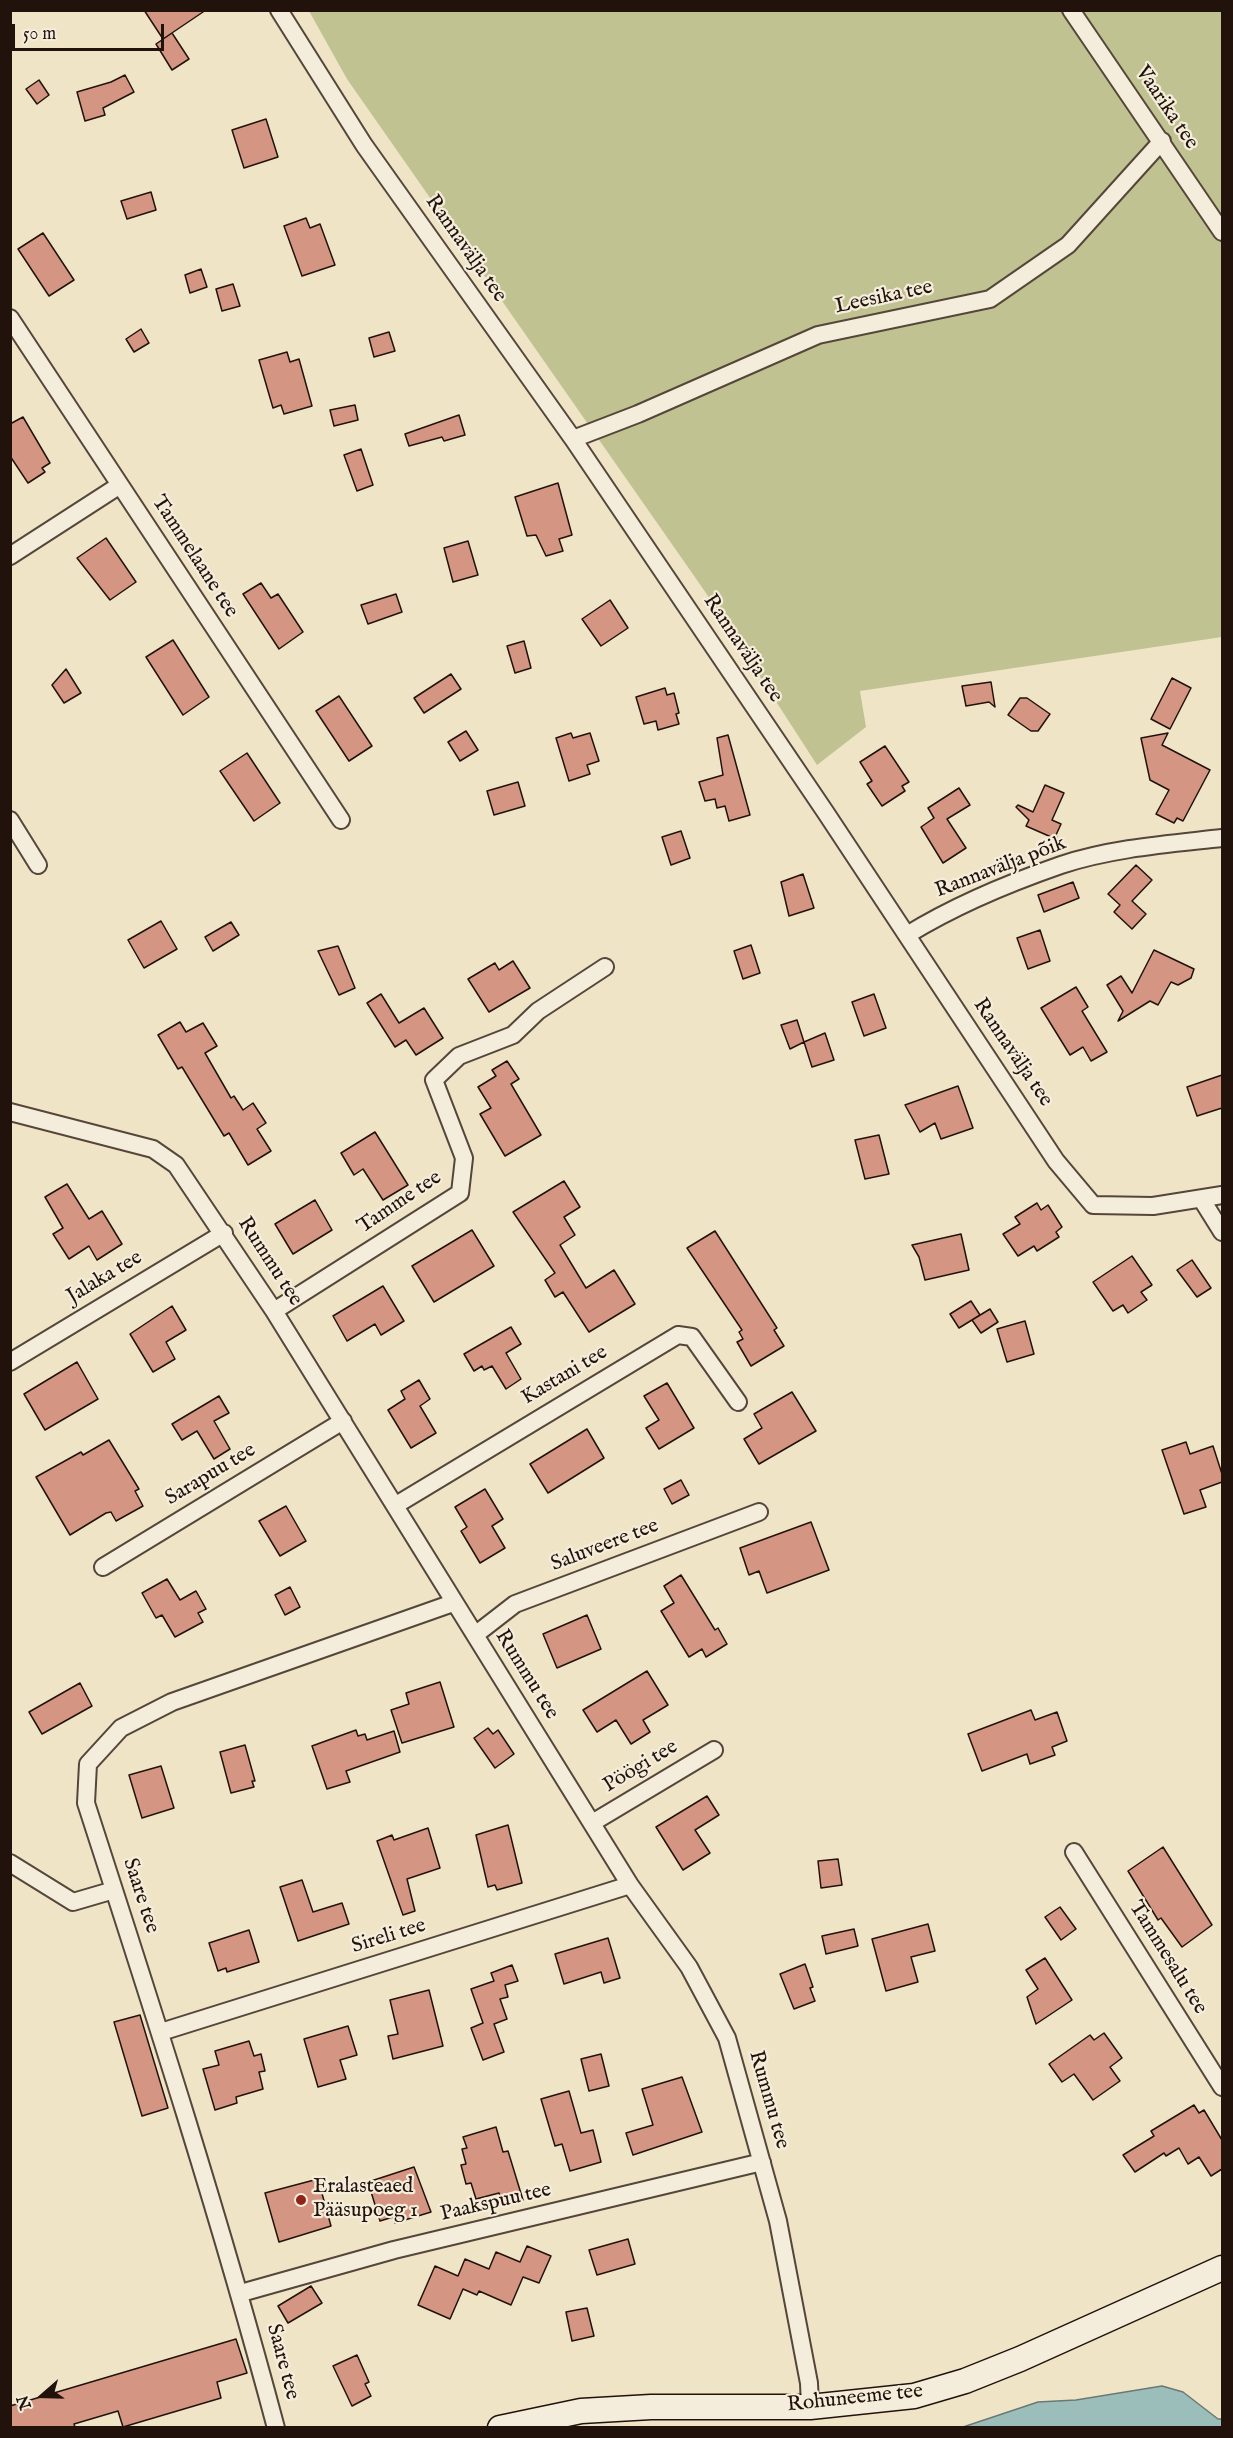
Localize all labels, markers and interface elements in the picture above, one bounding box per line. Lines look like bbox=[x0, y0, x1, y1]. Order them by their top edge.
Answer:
scale bar bbox=[15, 12, 166, 50]
text: 50 m bbox=[23, 23, 56, 46]
street label: Vaarika tee bbox=[1129, 61, 1203, 155]
street label: Rannavälja tee bbox=[419, 190, 511, 308]
street label: Leesika tee bbox=[833, 275, 935, 321]
street label: Tammelaane tee bbox=[145, 491, 243, 623]
street label: Rannavälja tee bbox=[697, 590, 787, 708]
street label: Rannavälja põik bbox=[932, 831, 1070, 905]
street label: Rannavälja tee bbox=[967, 994, 1057, 1112]
street label: Tamme tee bbox=[353, 1166, 447, 1240]
street label: Rummu tee bbox=[231, 1213, 307, 1311]
street label: Jalaka tee bbox=[63, 1246, 147, 1310]
street label: Kastani tee bbox=[517, 1341, 613, 1411]
street label: Sarapuu tee bbox=[161, 1438, 261, 1512]
street label: Saluveere tee bbox=[548, 1514, 662, 1578]
street label: Rummu tee bbox=[489, 1625, 563, 1725]
street label: Pöögi tee bbox=[599, 1735, 683, 1799]
street label: Saare tee bbox=[116, 1855, 164, 1937]
street label: Tammesalu tee bbox=[1122, 1897, 1212, 2019]
street label: Sireli tee bbox=[349, 1914, 429, 1960]
street label: Rummu tee bbox=[742, 2048, 794, 2152]
place label: Eralasteaed Pääsupoeg 1 bbox=[313, 2175, 418, 2225]
street label: Paakspuu tee bbox=[438, 2178, 554, 2228]
marker: Eralasteaed Pääsupoeg 1 bbox=[294, 2193, 308, 2207]
street label: Saare tee bbox=[260, 2321, 304, 2403]
north arrow bbox=[12, 2366, 72, 2426]
street label: Rohuneeme tee bbox=[786, 2379, 924, 2419]
text: N bbox=[13, 2392, 37, 2412]

